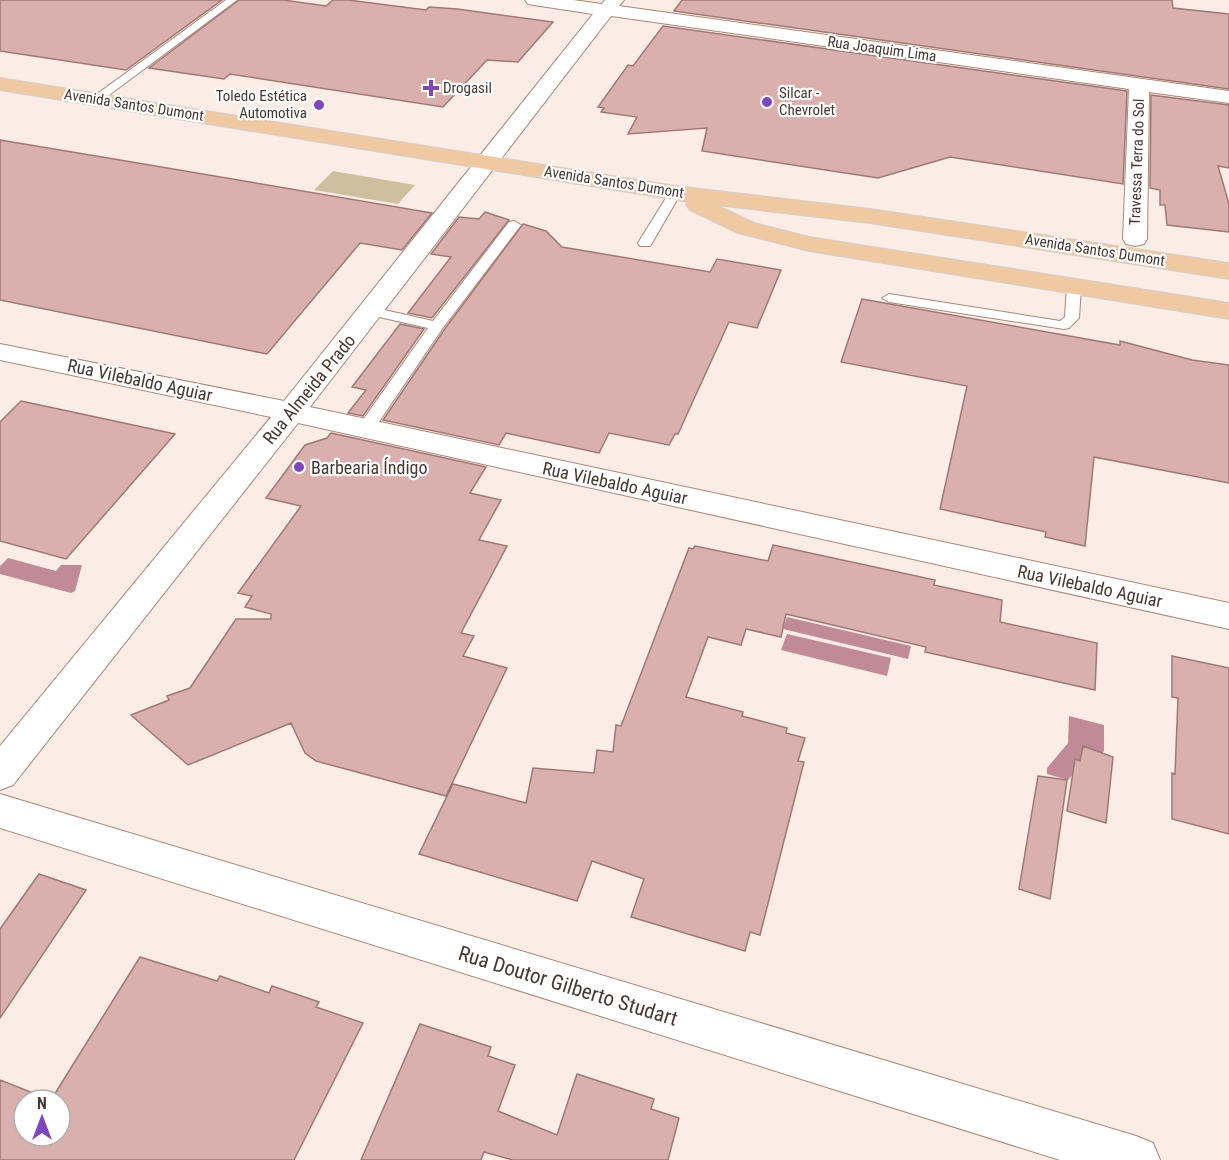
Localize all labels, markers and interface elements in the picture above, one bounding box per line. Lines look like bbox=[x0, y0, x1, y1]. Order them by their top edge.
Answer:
street label: Rua Joaquim Lima bbox=[826, 32, 938, 66]
place label: Drogasil bbox=[443, 79, 492, 97]
marker: Drogasil bbox=[424, 81, 438, 95]
place label: Silcar - Chevrolet bbox=[779, 84, 835, 119]
street label: Avenida Santos Dumont bbox=[63, 85, 205, 125]
place label: Toledo Estética Automotiva bbox=[216, 87, 307, 122]
marker: Silcar - Chevrolet bbox=[760, 95, 774, 109]
marker: Toledo Estética Automotiva bbox=[312, 98, 326, 112]
street label: Travessa Terra do Sol bbox=[1126, 98, 1148, 226]
street label: Avenida Santos Dumont bbox=[543, 162, 685, 202]
street label: Avenida Santos Dumont bbox=[1024, 230, 1166, 270]
street label: Rua Almeida Prado bbox=[258, 330, 360, 448]
street label: Rua Vilebaldo Aguiar bbox=[66, 354, 215, 406]
place label: Barbearia Índigo bbox=[311, 457, 427, 478]
street label: Rua Vilebaldo Aguiar bbox=[541, 457, 690, 509]
marker: Barbearia Índigo bbox=[292, 460, 306, 474]
street label: Rua Vilebaldo Aguiar bbox=[1016, 560, 1165, 612]
street label: Rua Doutor Gilberto Studart bbox=[455, 941, 681, 1031]
north arrow bbox=[12, 1088, 72, 1148]
text: N bbox=[37, 1094, 47, 1113]

